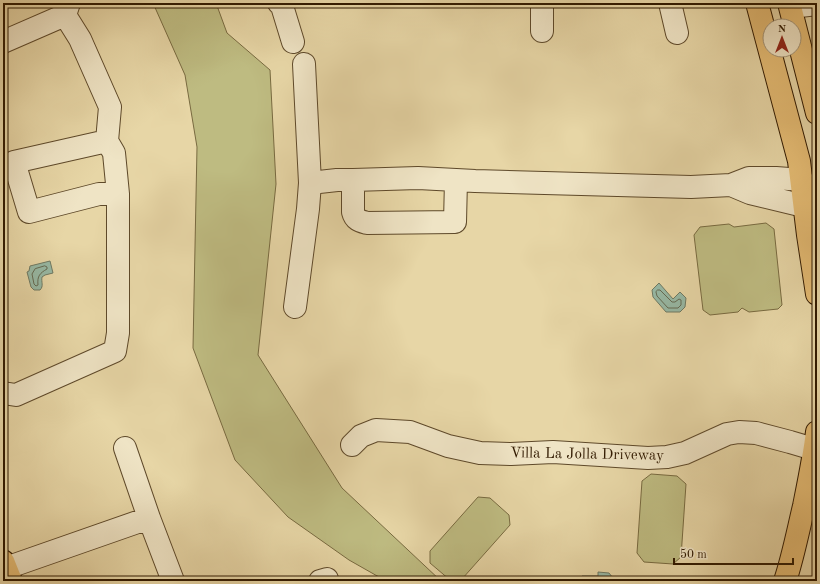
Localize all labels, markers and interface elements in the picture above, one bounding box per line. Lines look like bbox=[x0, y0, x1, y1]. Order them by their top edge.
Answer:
north arrow bbox=[762, 18, 802, 58]
text: N bbox=[778, 24, 787, 35]
street label: Villa La Jolla Driveway bbox=[510, 446, 664, 464]
scale bar bbox=[674, 540, 793, 566]
text: 50 m bbox=[680, 548, 707, 561]

